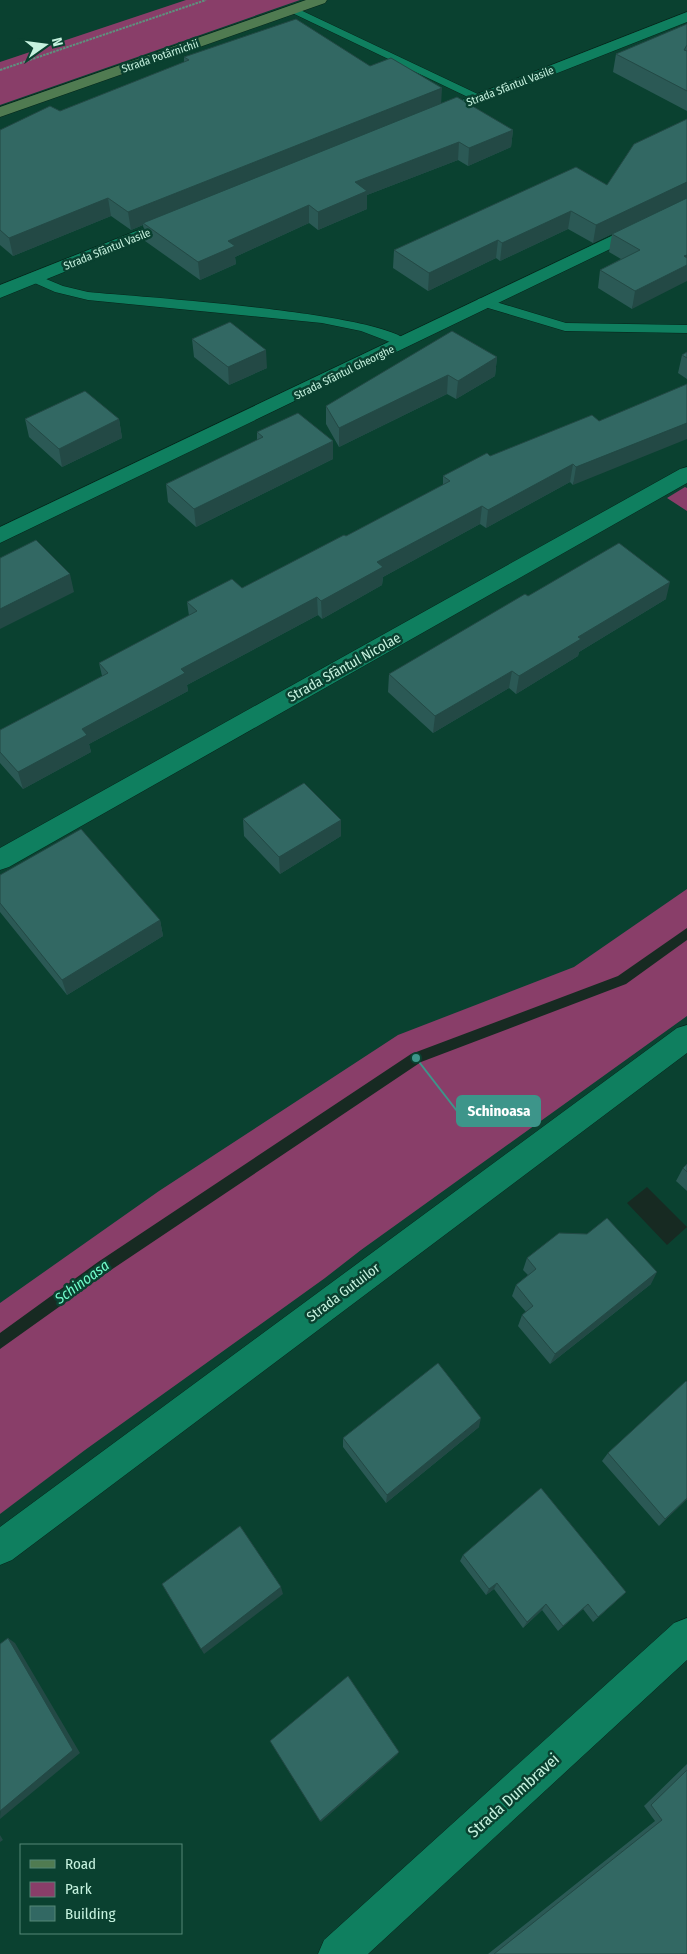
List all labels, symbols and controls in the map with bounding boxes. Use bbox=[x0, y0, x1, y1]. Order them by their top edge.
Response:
north arrow bbox=[20, 20, 70, 70]
text: N bbox=[48, 36, 66, 48]
street label: Strada Potârnichii bbox=[120, 37, 200, 76]
street label: Strada Sfântul Vasile bbox=[465, 64, 556, 109]
street label: Strada Sfântul Vasile bbox=[62, 226, 153, 273]
street label: Strada Sfântul Gheorghe bbox=[292, 343, 396, 402]
street label: Strada Sfântul Nicolae bbox=[285, 629, 404, 706]
callout: Schinoasa bbox=[457, 1096, 540, 1126]
text: Schinoasa bbox=[467, 1102, 531, 1120]
water label: Schinoasa bbox=[50, 1256, 113, 1308]
street label: Strada Gutuilor bbox=[303, 1259, 383, 1325]
street label: Strada Dumbravei bbox=[464, 1749, 563, 1841]
legend bbox=[20, 1844, 182, 1934]
text: Road bbox=[65, 1855, 96, 1873]
text: Park bbox=[65, 1880, 92, 1898]
text: Building bbox=[65, 1905, 116, 1923]

